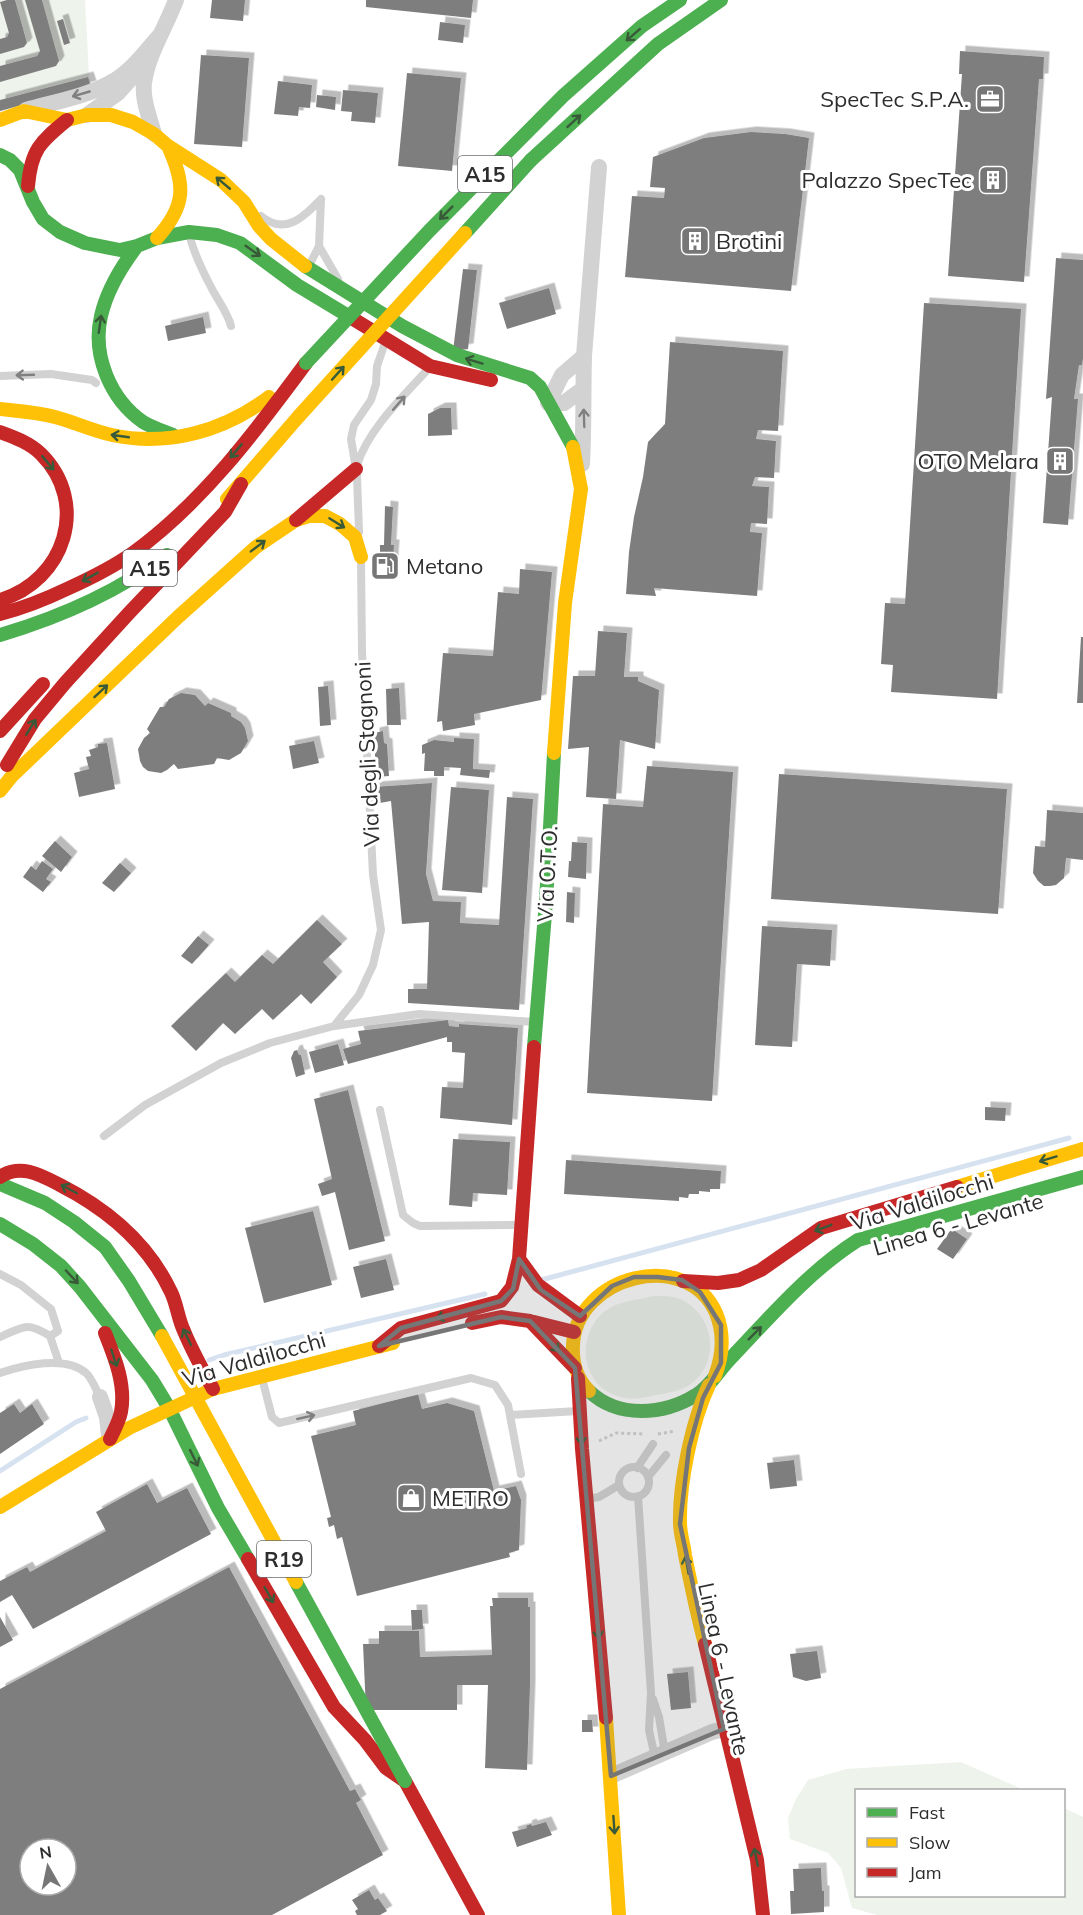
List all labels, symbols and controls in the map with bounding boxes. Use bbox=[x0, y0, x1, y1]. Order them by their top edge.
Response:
one-way arrow bbox=[625, 28, 640, 42]
office icon: SpecTec S.P.A. bbox=[974, 83, 1006, 115]
place label: SpecTec S.P.A. bbox=[820, 85, 969, 113]
one-way arrow bbox=[72, 89, 91, 100]
one-way arrow bbox=[566, 114, 581, 128]
road number: A15 bbox=[458, 156, 512, 192]
building icon: Palazzo SpecTec bbox=[977, 164, 1009, 196]
place label: Palazzo SpecTec bbox=[801, 166, 972, 194]
one-way arrow bbox=[216, 176, 231, 190]
one-way arrow bbox=[439, 206, 454, 220]
building icon: Brotini bbox=[679, 225, 711, 257]
place label: Brotini bbox=[716, 227, 782, 255]
one-way arrow bbox=[244, 245, 261, 257]
one-way arrow bbox=[95, 315, 106, 334]
one-way arrow bbox=[465, 354, 484, 365]
one-way arrow bbox=[331, 365, 346, 380]
one-way arrow bbox=[16, 370, 36, 381]
one-way arrow bbox=[392, 396, 406, 411]
one-way arrow bbox=[578, 409, 590, 429]
one-way arrow bbox=[111, 431, 131, 442]
one-way arrow bbox=[229, 443, 243, 458]
building icon: OTO Melara bbox=[1044, 445, 1076, 477]
place label: OTO Melara bbox=[918, 447, 1039, 475]
one-way arrow bbox=[42, 455, 55, 471]
one-way arrow bbox=[328, 518, 345, 530]
one-way arrow bbox=[250, 540, 266, 553]
road number: A15 bbox=[123, 550, 177, 586]
fuel station icon: Metano bbox=[369, 550, 401, 582]
place label: Metano bbox=[406, 552, 483, 580]
one-way arrow bbox=[82, 571, 99, 583]
street label: Via degli Stagnoni bbox=[348, 661, 386, 847]
one-way arrow bbox=[94, 684, 109, 698]
one-way arrow bbox=[25, 719, 37, 736]
street label: Via O.T.O. bbox=[530, 825, 564, 923]
one-way arrow bbox=[1039, 1154, 1058, 1165]
street label: Via Valdilocchi bbox=[847, 1167, 997, 1237]
one-way arrow bbox=[60, 1183, 78, 1194]
street label: Linea 6 - Levante bbox=[870, 1186, 1046, 1262]
one-way arrow bbox=[814, 1223, 833, 1234]
one-way arrow bbox=[64, 1270, 79, 1285]
one-way arrow bbox=[436, 1311, 455, 1322]
street label: Via Valdilocchi bbox=[179, 1325, 329, 1393]
one-way arrow bbox=[747, 1326, 762, 1341]
one-way arrow bbox=[180, 1328, 192, 1346]
one-way arrow bbox=[545, 1337, 560, 1352]
one-way arrow bbox=[110, 1348, 121, 1367]
one-way arrow bbox=[296, 1411, 315, 1422]
one-way arrow bbox=[576, 1425, 587, 1445]
one-way arrow bbox=[189, 1448, 200, 1466]
shop icon: METRO bbox=[395, 1482, 427, 1514]
place label: METRO bbox=[432, 1484, 509, 1512]
road number: R19 bbox=[257, 1541, 311, 1577]
one-way arrow bbox=[681, 1556, 692, 1575]
street label: Linea 6 - Levante bbox=[692, 1580, 756, 1758]
one-way arrow bbox=[263, 1586, 275, 1603]
one-way arrow bbox=[593, 1620, 604, 1640]
legend bbox=[855, 1789, 1065, 1897]
text: Fast bbox=[909, 1801, 945, 1824]
one-way arrow bbox=[609, 1814, 620, 1834]
text: Slow bbox=[909, 1831, 951, 1854]
north arrow bbox=[18, 1837, 78, 1897]
text: N bbox=[38, 1841, 53, 1863]
one-way arrow bbox=[750, 1848, 761, 1867]
text: Jam bbox=[909, 1861, 942, 1884]

